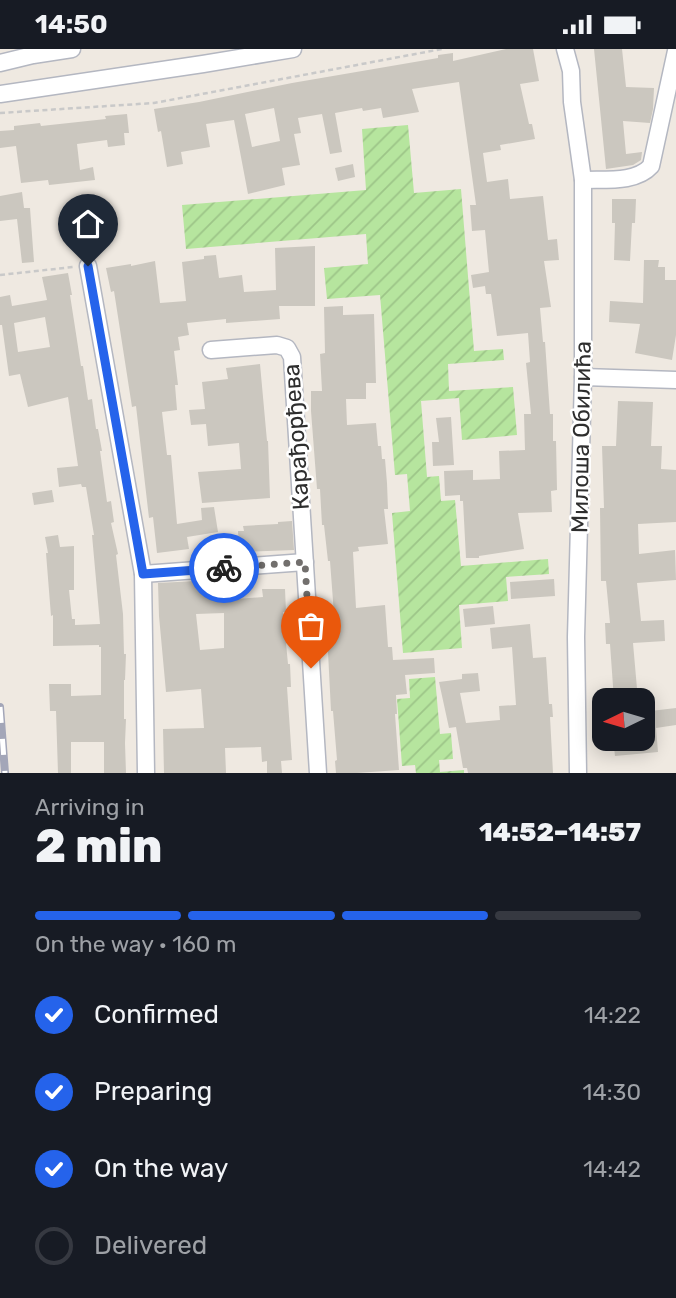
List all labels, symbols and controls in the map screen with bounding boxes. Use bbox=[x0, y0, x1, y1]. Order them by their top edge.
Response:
text: 14:50 bbox=[35, 9, 108, 40]
pin bbox=[58, 194, 118, 266]
icon: home bbox=[69, 205, 107, 243]
street label: Милоша Обилића bbox=[565, 341, 597, 533]
street label: Карађорђева bbox=[277, 363, 315, 511]
courier bbox=[189, 533, 259, 603]
icon: bike bbox=[205, 549, 243, 587]
pin bbox=[281, 596, 341, 668]
icon: bag bbox=[292, 607, 330, 645]
north arrow bbox=[592, 688, 654, 751]
map controls bbox=[592, 688, 655, 751]
text: Arriving in bbox=[35, 793, 145, 821]
text: 14:52–14:57 bbox=[479, 817, 641, 848]
text: 2 min bbox=[35, 819, 162, 874]
text: On the way · 160 m bbox=[35, 930, 237, 958]
icon: check bbox=[35, 996, 73, 1034]
text: Confirmed bbox=[94, 999, 219, 1030]
text: 14:22 bbox=[584, 1001, 641, 1029]
icon: check bbox=[35, 1073, 73, 1111]
text: Preparing bbox=[94, 1076, 212, 1107]
text: 14:30 bbox=[583, 1078, 641, 1106]
icon: check bbox=[35, 1150, 73, 1188]
text: On the way bbox=[94, 1153, 228, 1184]
text: 14:42 bbox=[583, 1155, 641, 1183]
text: Delivered bbox=[94, 1230, 207, 1261]

